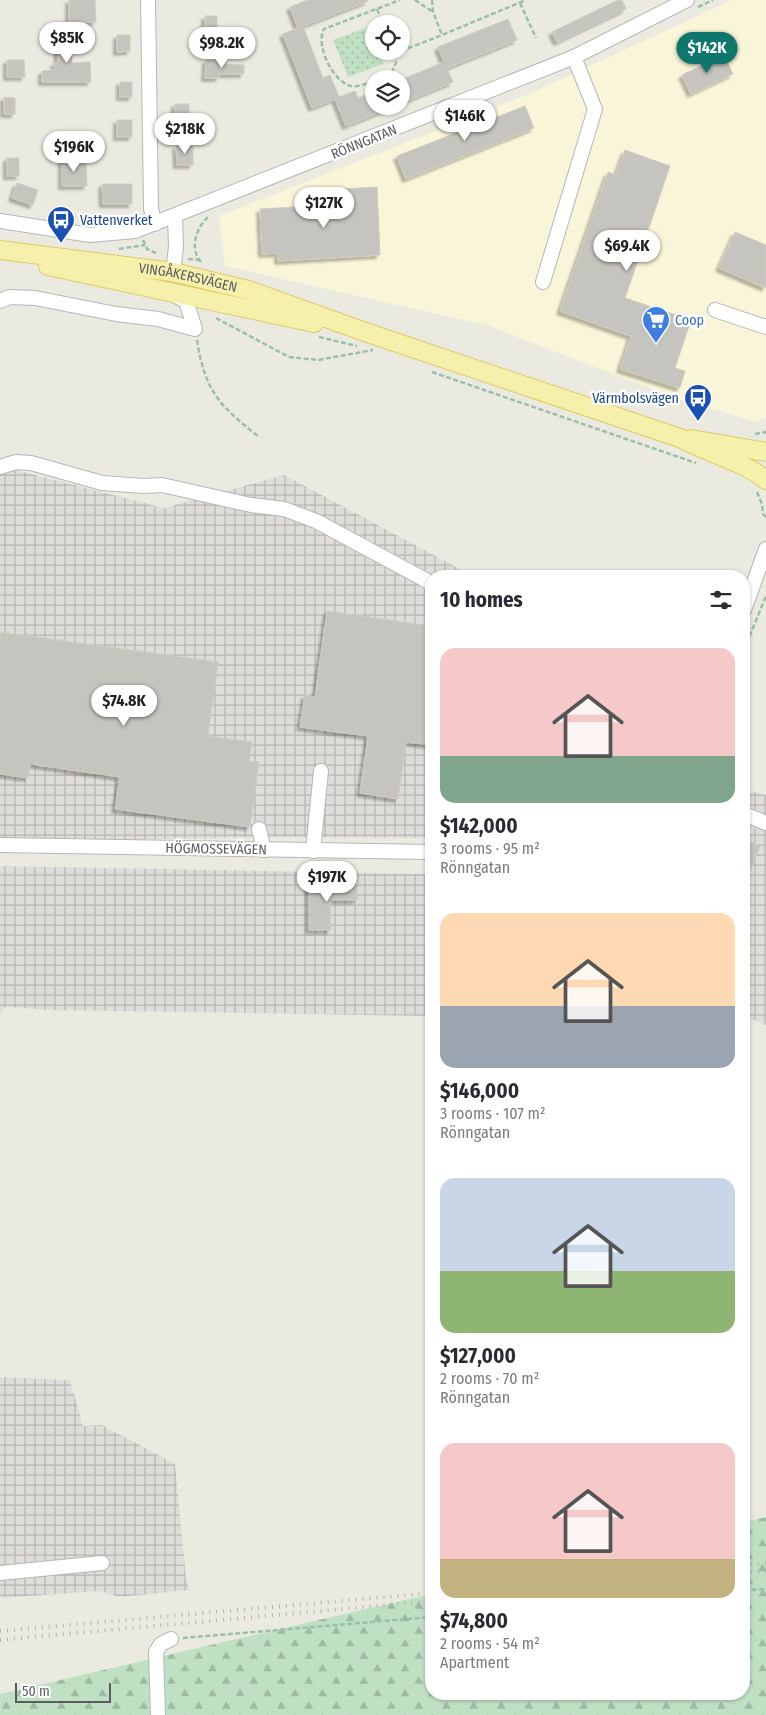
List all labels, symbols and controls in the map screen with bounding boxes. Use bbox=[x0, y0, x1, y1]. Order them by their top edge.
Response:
map controls bbox=[365, 15, 410, 115]
button: locate bbox=[365, 15, 410, 60]
pin: $85K bbox=[37, 22, 97, 64]
pin: $98.2K bbox=[181, 27, 263, 69]
text: $85K bbox=[50, 28, 84, 47]
pin: $142K bbox=[672, 32, 742, 74]
text: $98.2K bbox=[200, 33, 244, 52]
text: $142K bbox=[688, 38, 726, 57]
button: layers bbox=[365, 70, 410, 115]
pin: $146K bbox=[430, 100, 500, 142]
text: $146K bbox=[445, 106, 485, 125]
pin: $218K bbox=[150, 112, 220, 155]
text: $218K bbox=[165, 119, 205, 138]
street label: RÖNNGATAN bbox=[328, 120, 399, 163]
pin: $196K bbox=[39, 130, 109, 173]
text: $196K bbox=[54, 137, 94, 156]
pin: $127K bbox=[289, 186, 359, 229]
text: $127K bbox=[305, 193, 343, 212]
bus stop icon: Vattenverket bbox=[46, 205, 76, 244]
place label: Vattenverket bbox=[80, 212, 153, 229]
pin: $69.4K bbox=[586, 230, 668, 272]
text: $69.4K bbox=[604, 236, 650, 255]
street label: VINGÅKERSVÄGEN bbox=[138, 259, 239, 296]
supermarket icon: Coop bbox=[641, 305, 671, 344]
place label: Coop bbox=[675, 312, 704, 329]
bus stop icon: Värmbolsvägen bbox=[683, 383, 713, 422]
place label: Värmbolsvägen bbox=[592, 390, 679, 407]
icon: filters bbox=[707, 586, 735, 614]
text: 10 homes bbox=[440, 587, 523, 613]
icon: home bbox=[543, 681, 633, 771]
pin: $74.8K bbox=[83, 684, 165, 727]
text: $74.8K bbox=[102, 691, 146, 710]
text: $142,000 bbox=[440, 813, 518, 839]
street label: HÖGMOSSEVÄGEN bbox=[165, 839, 267, 858]
text: 3 rooms · 95 m² bbox=[440, 839, 540, 858]
text: Rönngatan bbox=[440, 858, 510, 877]
pin: $197K bbox=[292, 860, 362, 903]
text: $197K bbox=[308, 867, 346, 886]
icon: home bbox=[543, 946, 633, 1036]
text: $146,000 bbox=[440, 1078, 519, 1104]
text: 3 rooms · 107 m² bbox=[440, 1104, 546, 1123]
text: Rönngatan bbox=[440, 1123, 510, 1142]
icon: home bbox=[543, 1211, 633, 1301]
text: $127,000 bbox=[440, 1343, 516, 1369]
text: 2 rooms · 70 m² bbox=[440, 1369, 539, 1388]
text: Rönngatan bbox=[440, 1388, 510, 1407]
icon: home bbox=[543, 1476, 633, 1566]
text: $74,800 bbox=[440, 1608, 508, 1634]
text: 2 rooms · 54 m² bbox=[440, 1634, 540, 1653]
text: Apartment bbox=[440, 1653, 509, 1672]
scale bar bbox=[15, 1680, 111, 1703]
text: 50 m bbox=[22, 1683, 50, 1700]

